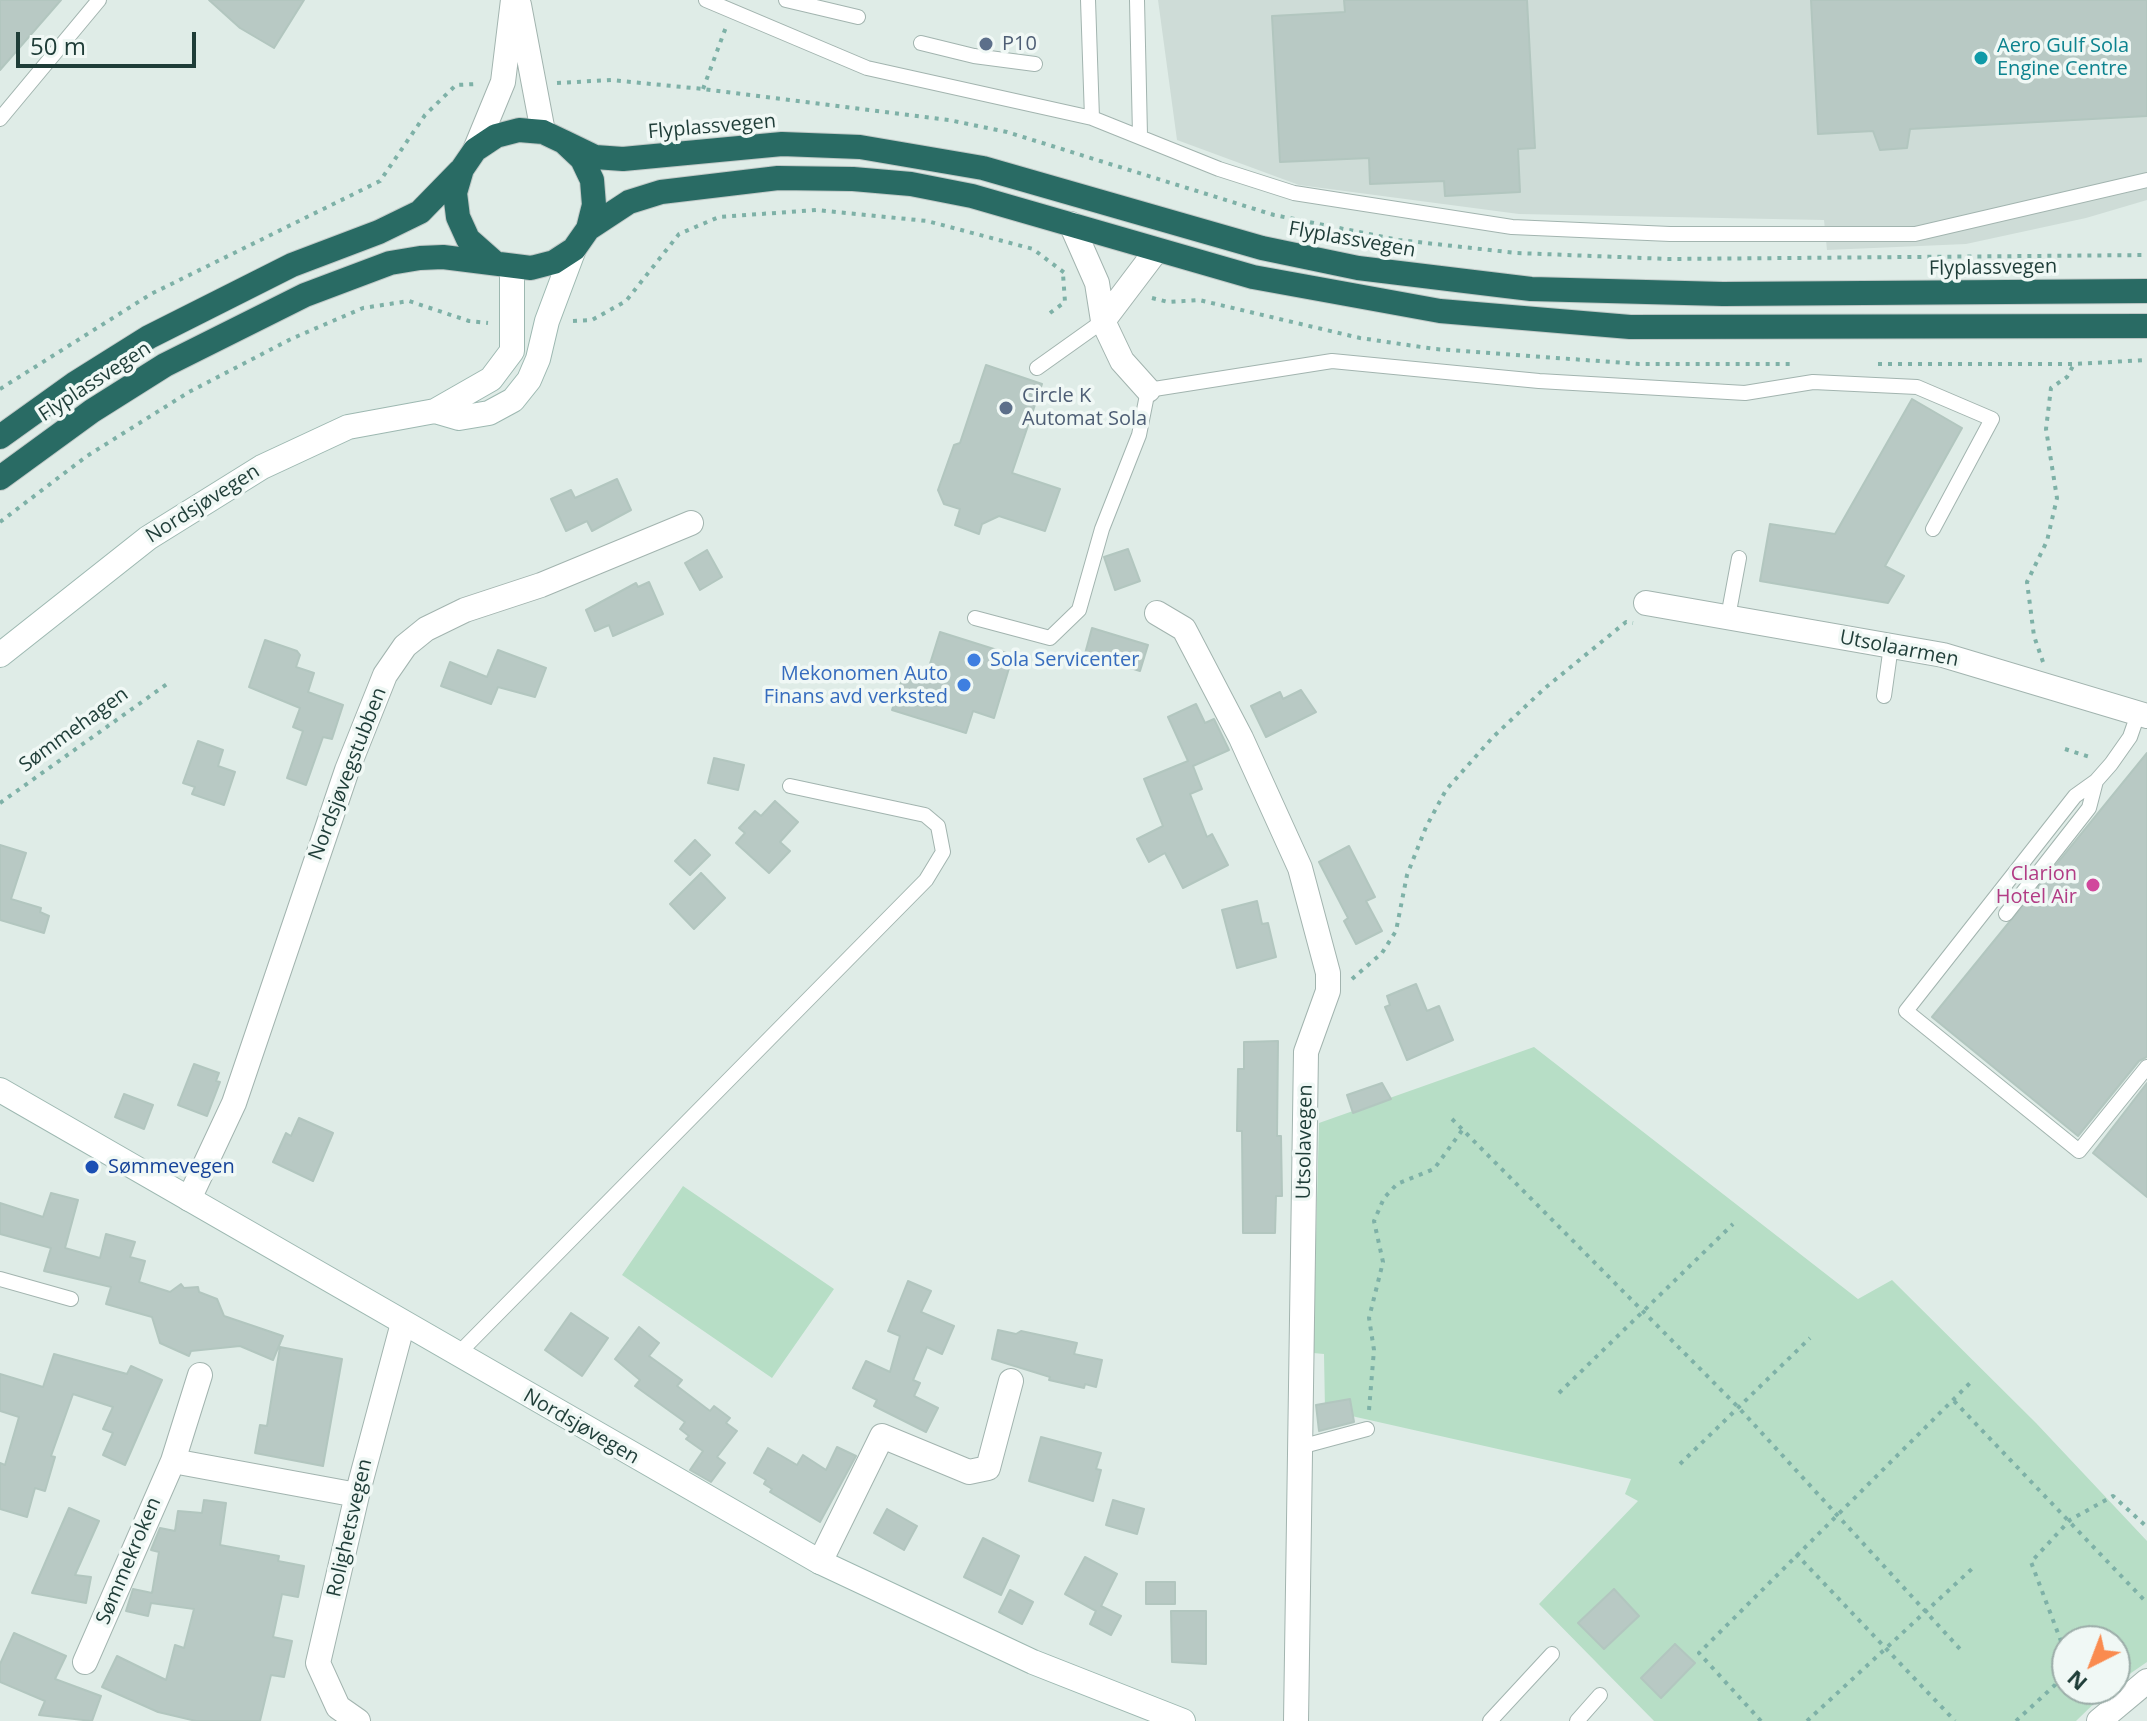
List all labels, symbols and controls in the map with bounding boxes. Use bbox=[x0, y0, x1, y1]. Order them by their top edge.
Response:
scale bar bbox=[20, 16, 200, 66]
text: 50 m bbox=[30, 29, 86, 62]
place label: P10 bbox=[1002, 32, 1037, 56]
place label: Aero Gulf Sola Engine Centre bbox=[1997, 34, 2129, 81]
marker: P10 bbox=[977, 35, 995, 53]
marker: Aero Gulf Sola Engine Centre bbox=[1972, 49, 1990, 67]
street label: Flyplassvegen bbox=[647, 109, 777, 145]
street label: Flyplassvegen bbox=[1287, 217, 1417, 263]
street label: Flyplassvegen bbox=[1929, 255, 2057, 281]
street label: Flyplassvegen bbox=[35, 337, 155, 427]
place label: Circle K Automat Sola bbox=[1022, 384, 1147, 431]
marker: Circle K Automat Sola bbox=[997, 399, 1015, 417]
street label: Nordsjøvegen bbox=[142, 459, 264, 549]
street label: Utsolaarmen bbox=[1837, 626, 1961, 672]
place label: Sola Servicenter bbox=[990, 648, 1139, 672]
marker: Sola Servicenter bbox=[965, 651, 983, 669]
place label: Mekonomen Auto Finans avd verksted bbox=[764, 662, 948, 709]
marker: Mekonomen Auto Finans avd verksted bbox=[955, 676, 973, 694]
street label: Sømmehagen bbox=[15, 682, 133, 778]
street label: Nordsjøvegstubben bbox=[304, 684, 392, 864]
place label: Clarion Hotel Air bbox=[1996, 862, 2077, 909]
marker: Clarion Hotel Air bbox=[2084, 876, 2102, 894]
street label: Utsolavegen bbox=[1292, 1084, 1318, 1200]
place label: Sømmevegen bbox=[108, 1155, 235, 1179]
marker: Sømmevegen bbox=[83, 1158, 101, 1176]
street label: Nordsjøvegen bbox=[519, 1384, 643, 1470]
street label: Rolighetsvegen bbox=[322, 1457, 378, 1599]
street label: Sømmekroken bbox=[91, 1494, 167, 1628]
north arrow bbox=[2051, 1625, 2131, 1705]
text: N bbox=[2060, 1664, 2093, 1698]

